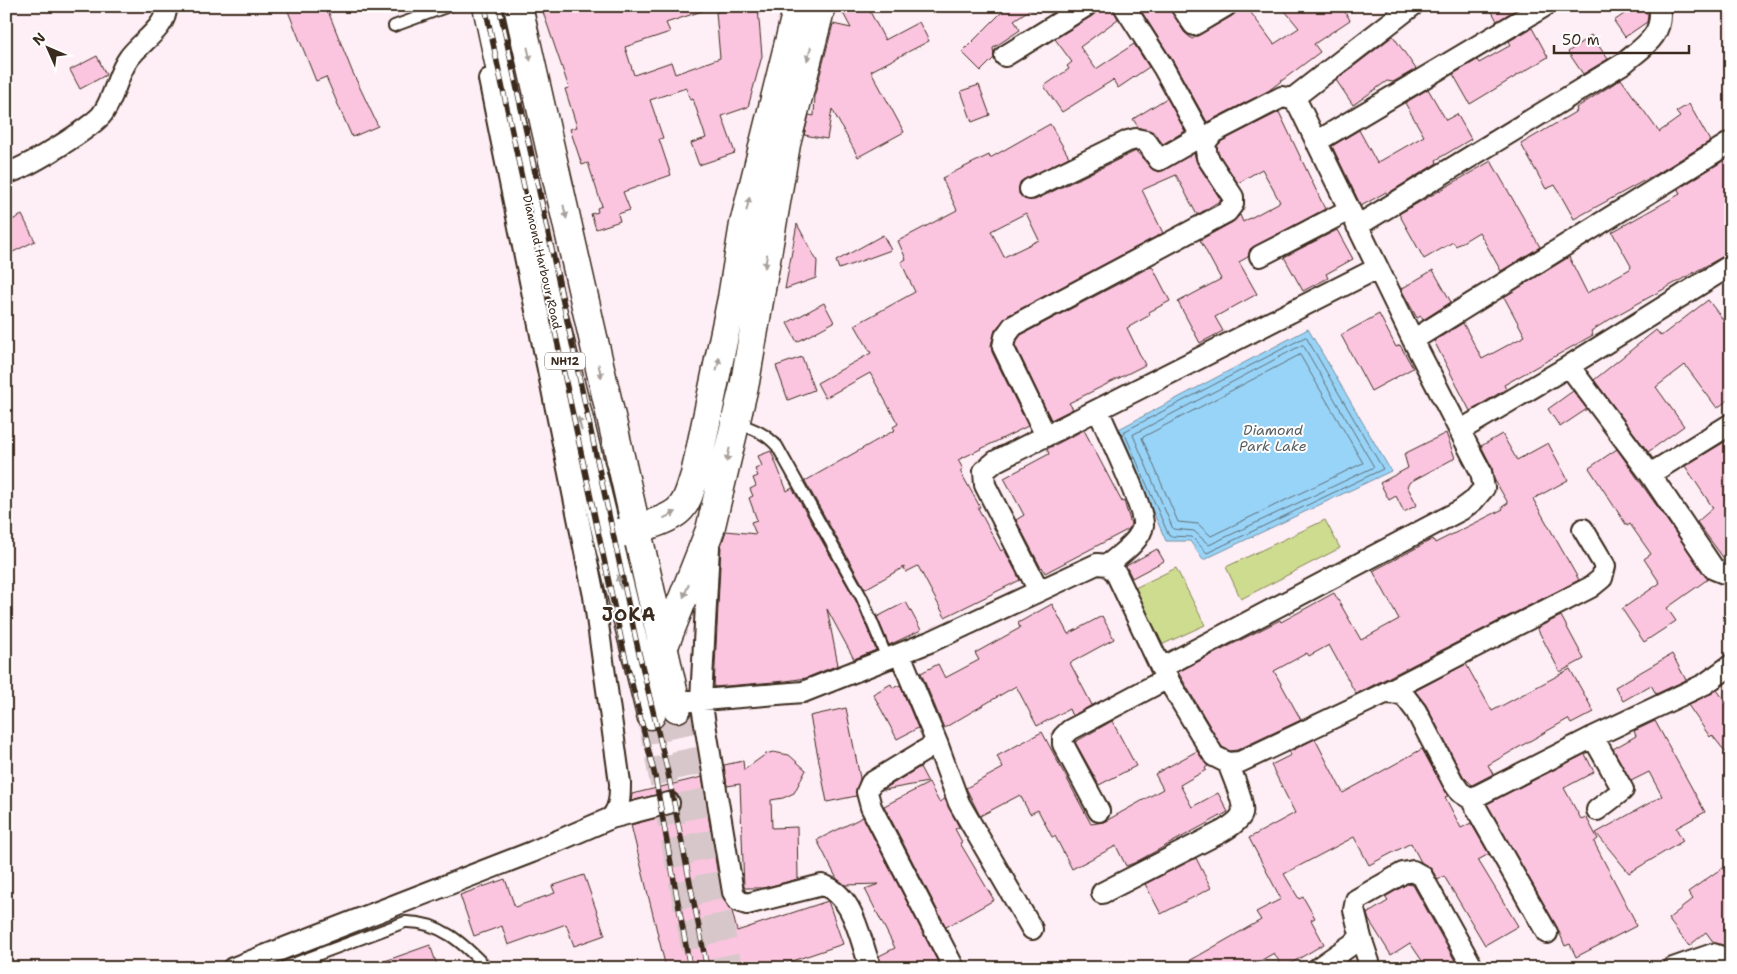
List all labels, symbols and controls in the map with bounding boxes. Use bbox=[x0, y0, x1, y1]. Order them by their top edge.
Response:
north arrow bbox=[22, 22, 72, 72]
scale bar bbox=[1554, 22, 1690, 54]
text: N bbox=[29, 29, 49, 49]
text: 50 m bbox=[1562, 30, 1600, 50]
one-way arrow bbox=[525, 46, 533, 61]
one-way arrow bbox=[805, 46, 813, 61]
street label: Diamond Harbour Road bbox=[519, 193, 565, 331]
one-way arrow bbox=[744, 197, 752, 212]
one-way arrow bbox=[561, 205, 569, 221]
one-way arrow bbox=[761, 253, 769, 269]
road number: NH12 bbox=[545, 352, 585, 370]
one-way arrow bbox=[714, 356, 722, 371]
one-way arrow bbox=[597, 363, 605, 379]
one-way arrow bbox=[576, 417, 584, 432]
water label: Diamond Park Lake bbox=[1239, 421, 1307, 455]
one-way arrow bbox=[724, 447, 732, 462]
one-way arrow bbox=[663, 511, 677, 519]
one-way arrow bbox=[615, 575, 623, 590]
one-way arrow bbox=[682, 584, 689, 599]
district label: JOKA bbox=[602, 603, 656, 627]

